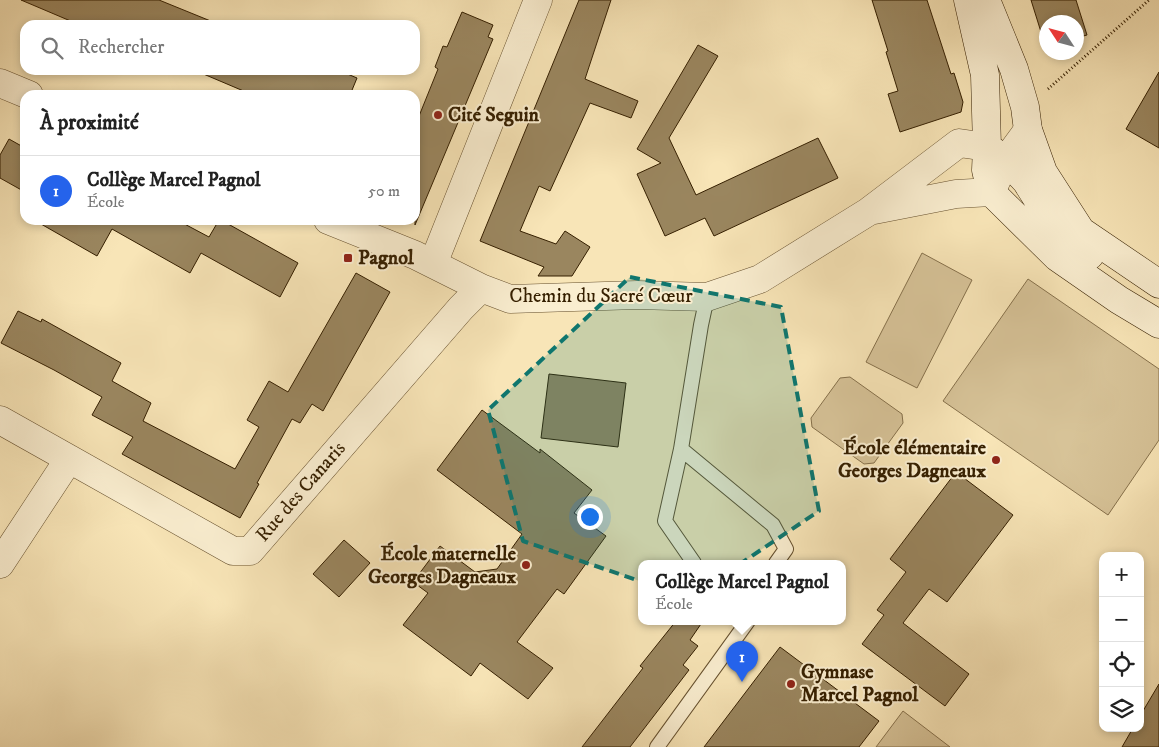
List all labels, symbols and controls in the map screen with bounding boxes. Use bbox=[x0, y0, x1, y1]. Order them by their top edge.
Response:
north arrow bbox=[1039, 15, 1084, 60]
search box bbox=[20, 20, 420, 75]
icon: search bbox=[38, 34, 66, 62]
text: Rechercher bbox=[78, 36, 164, 59]
place label: Cité Seguin bbox=[448, 103, 540, 128]
marker: Cité Seguin bbox=[432, 109, 444, 121]
text: À proximité bbox=[40, 110, 139, 136]
text: Collège Marcel Pagnol bbox=[87, 169, 261, 192]
text: 1 bbox=[53, 181, 59, 201]
text: 50 m bbox=[368, 181, 400, 201]
text: École bbox=[87, 192, 124, 212]
place label: Pagnol bbox=[358, 246, 415, 271]
marker: Pagnol bbox=[342, 252, 354, 264]
street label: Chemin du Sacré Cœur bbox=[509, 284, 693, 309]
place label: École élémentaire Georges Dagneaux bbox=[838, 435, 987, 484]
street label: Rue des Canaris bbox=[251, 436, 352, 547]
marker: École élémentaire Georges Dagneaux bbox=[990, 454, 1002, 466]
your location bbox=[577, 504, 603, 530]
place label: École maternelle Georges Dagneaux bbox=[368, 541, 517, 590]
map controls bbox=[1099, 552, 1144, 732]
button: + bbox=[1099, 552, 1144, 597]
marker: École maternelle Georges Dagneaux bbox=[520, 559, 532, 571]
popup bbox=[638, 560, 846, 625]
text: Collège Marcel Pagnol bbox=[655, 571, 829, 594]
text: École bbox=[655, 594, 693, 614]
button: − bbox=[1099, 597, 1144, 642]
pin: 1 bbox=[726, 641, 758, 682]
button: locate bbox=[1099, 642, 1144, 687]
place label: Gymnase Marcel Pagnol bbox=[801, 660, 919, 708]
marker: Gymnase Marcel Pagnol bbox=[785, 678, 797, 690]
button: layers bbox=[1099, 687, 1144, 732]

